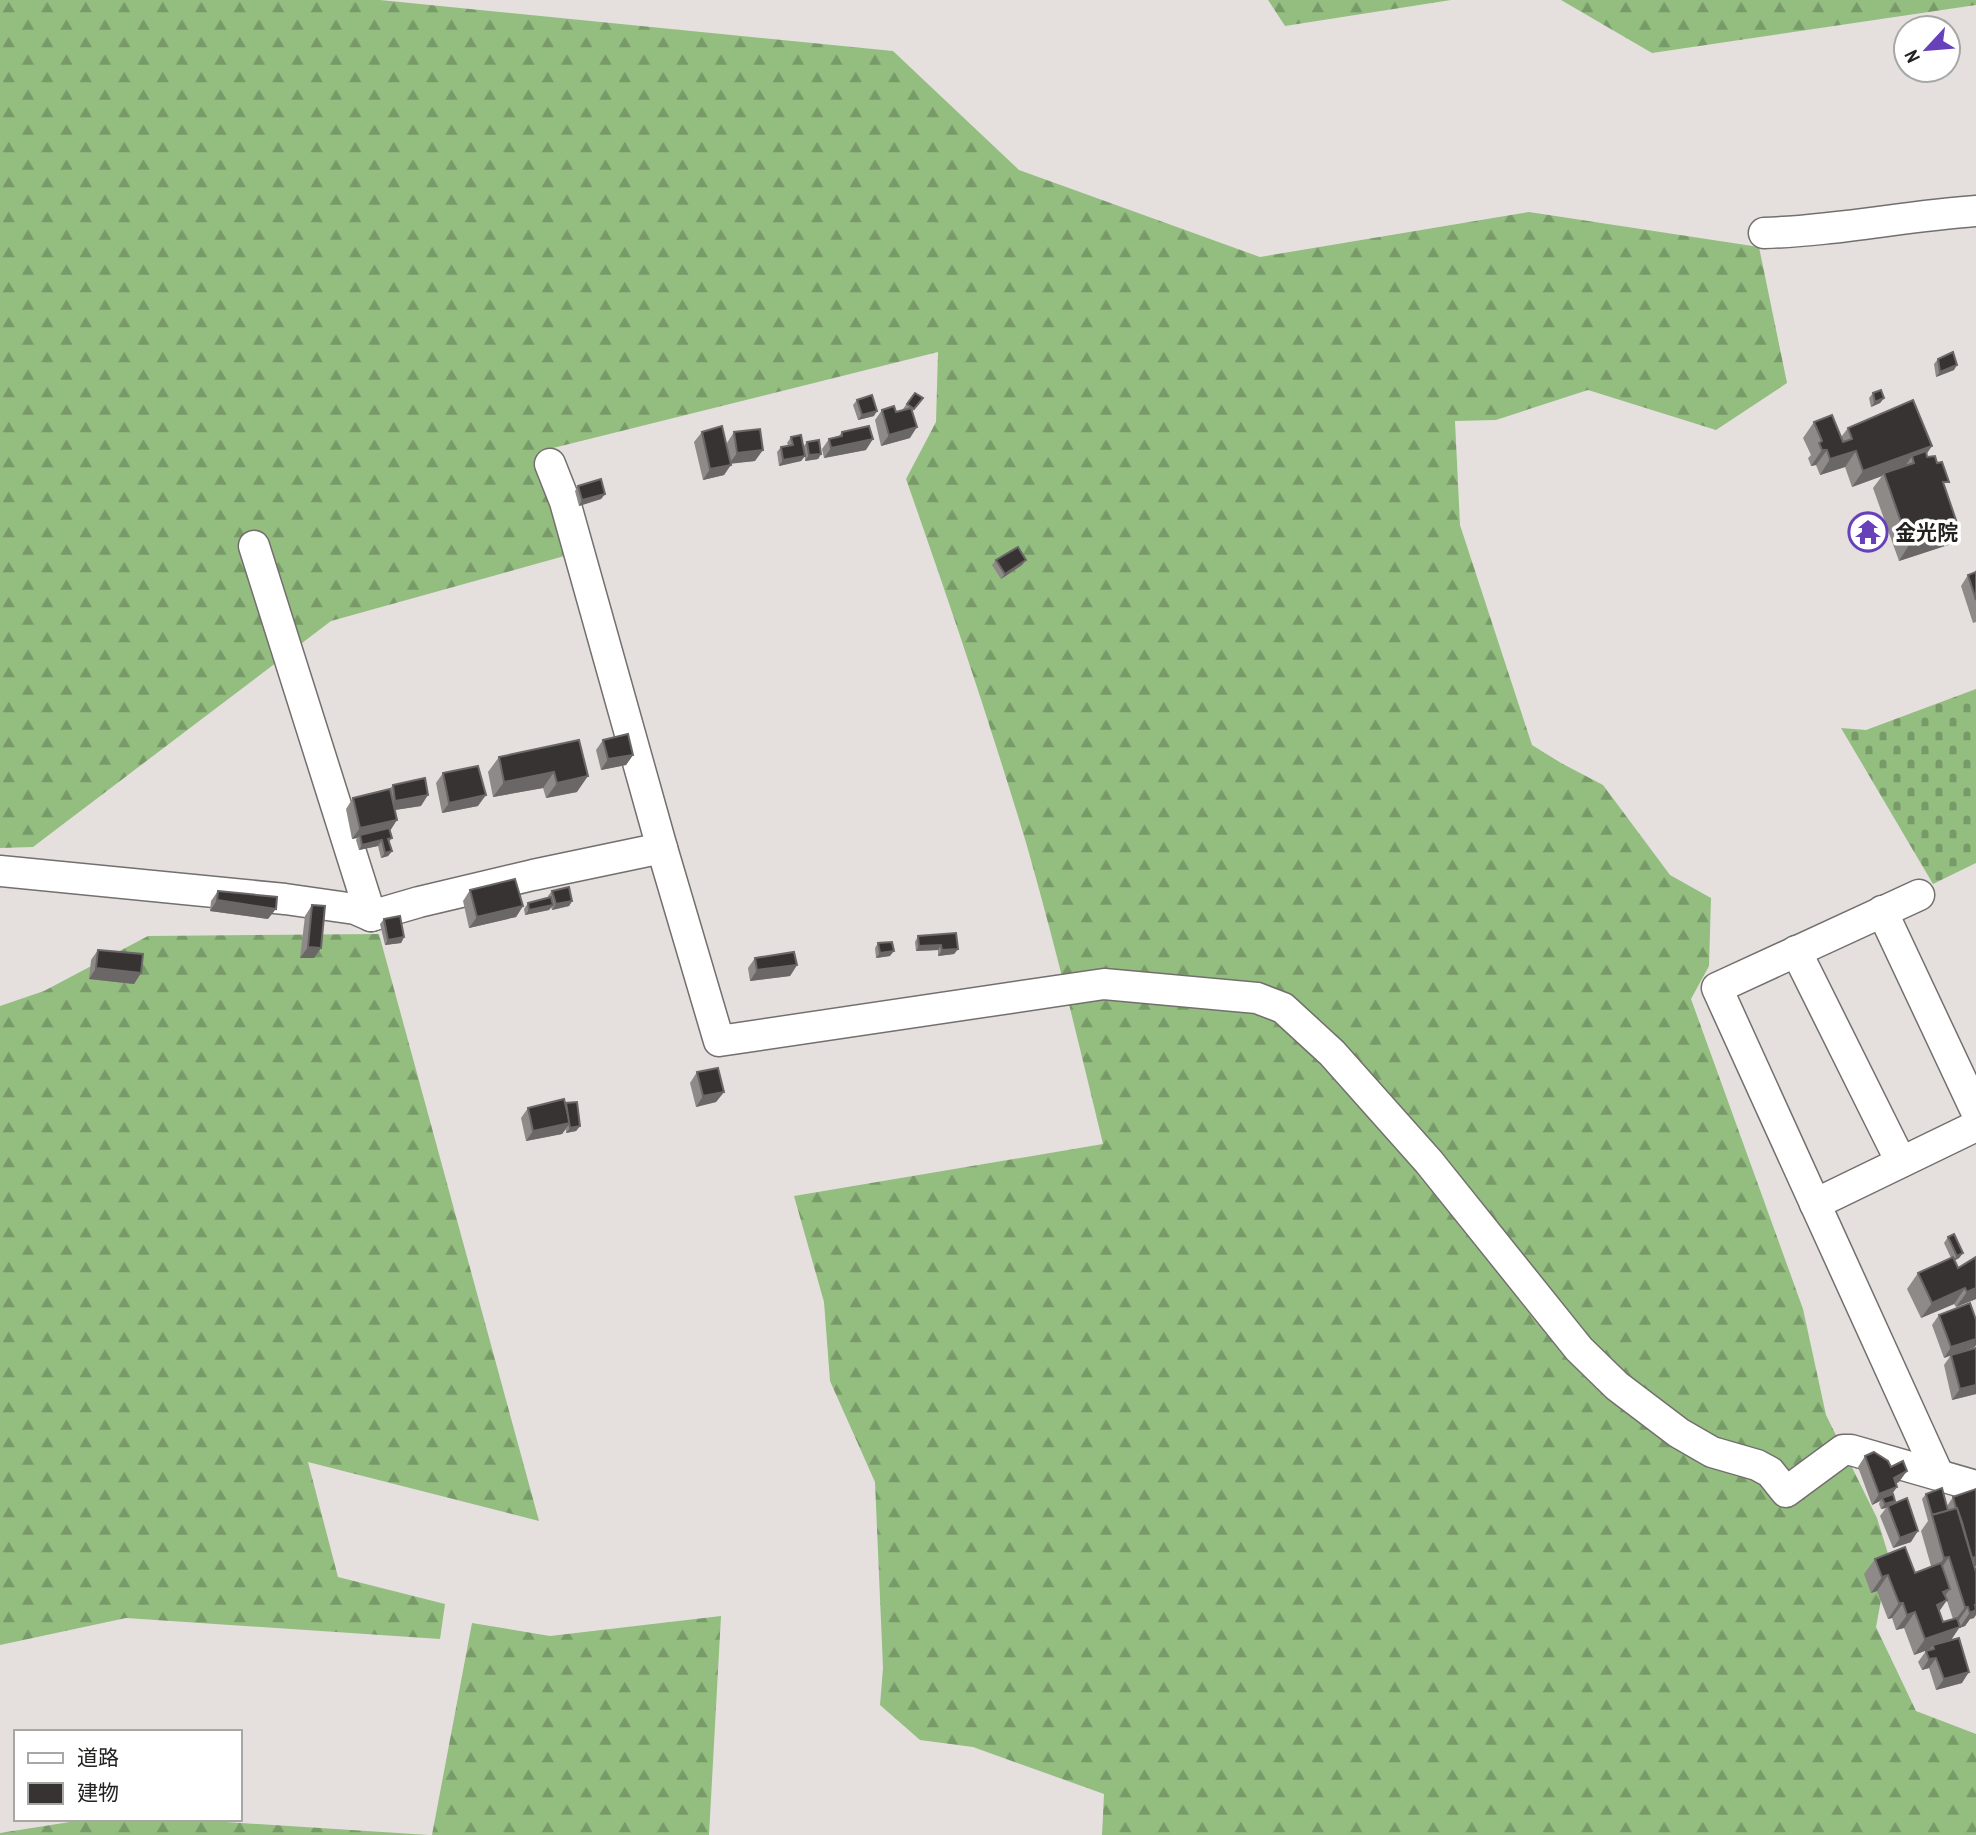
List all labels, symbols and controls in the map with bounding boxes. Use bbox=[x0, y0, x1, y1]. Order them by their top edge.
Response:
north arrow bbox=[1892, 14, 1962, 84]
text: N bbox=[1898, 46, 1926, 67]
temple icon: 金光院 bbox=[1847, 511, 1889, 553]
place label: 金光院 bbox=[1895, 518, 1958, 547]
legend bbox=[14, 1730, 242, 1821]
text: 道路 bbox=[77, 1743, 119, 1772]
text: 建物 bbox=[77, 1778, 119, 1807]

